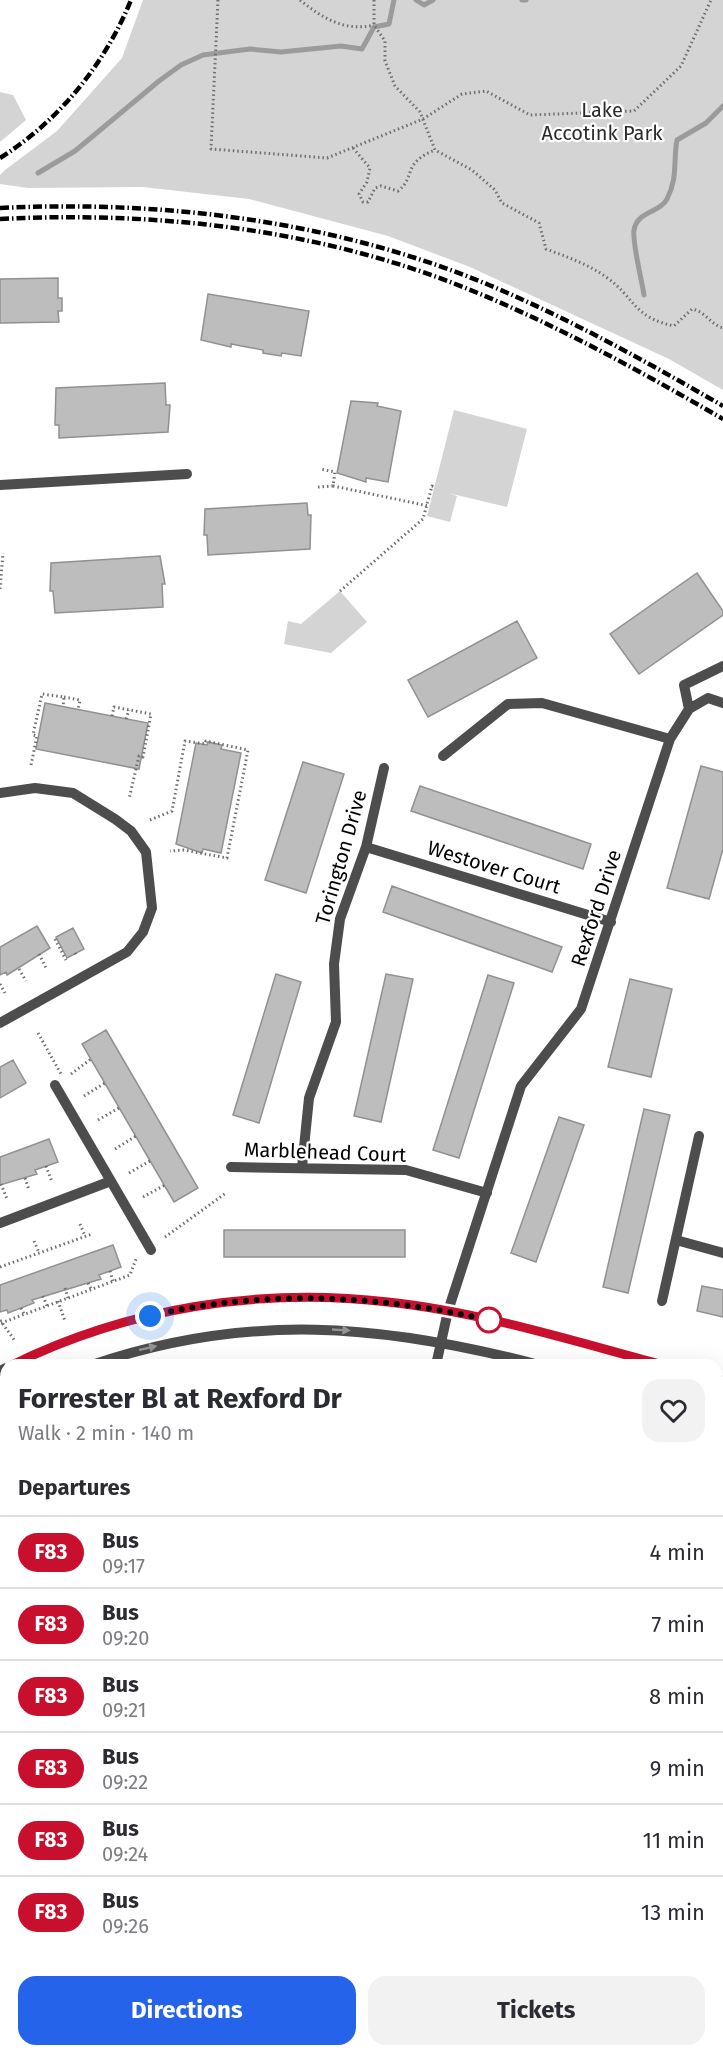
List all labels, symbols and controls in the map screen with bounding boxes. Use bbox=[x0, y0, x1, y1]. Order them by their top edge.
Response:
park label: Lake Accotink Park bbox=[542, 98, 663, 145]
street label: Torington Drive bbox=[310, 787, 372, 927]
street label: Westover Court bbox=[425, 835, 564, 899]
street label: Rexford Drive bbox=[566, 846, 626, 970]
street label: Marblehead Court bbox=[243, 1137, 407, 1167]
your location bbox=[135, 1301, 165, 1331]
unlabelled marker bbox=[476, 1307, 502, 1333]
one-way arrow bbox=[332, 1325, 351, 1334]
one-way arrow bbox=[139, 1343, 157, 1353]
button: heart bbox=[642, 1379, 705, 1442]
text: Forrester Bl at Rexford Dr bbox=[18, 1382, 342, 1415]
text: Walk · 2 min · 140 m bbox=[18, 1421, 194, 1445]
text: Departures bbox=[18, 1474, 130, 1501]
text: Bus bbox=[102, 1527, 139, 1554]
text: F83 bbox=[35, 1539, 67, 1565]
text: 4 min bbox=[650, 1539, 705, 1566]
text: 09:17 bbox=[102, 1554, 145, 1578]
text: Bus bbox=[102, 1599, 139, 1626]
text: F83 bbox=[35, 1611, 67, 1637]
text: 7 min bbox=[651, 1611, 705, 1638]
text: 09:20 bbox=[102, 1626, 149, 1650]
text: Bus bbox=[102, 1671, 139, 1698]
text: F83 bbox=[35, 1683, 67, 1709]
text: 8 min bbox=[649, 1683, 705, 1710]
text: 09:21 bbox=[102, 1698, 146, 1722]
text: Bus bbox=[102, 1743, 139, 1770]
text: F83 bbox=[35, 1755, 67, 1781]
text: 9 min bbox=[650, 1755, 705, 1782]
text: 09:22 bbox=[102, 1770, 148, 1794]
text: Bus bbox=[102, 1815, 139, 1842]
text: F83 bbox=[35, 1827, 67, 1853]
text: 11 min bbox=[642, 1827, 705, 1854]
text: 09:24 bbox=[102, 1842, 148, 1866]
text: Bus bbox=[102, 1887, 139, 1914]
text: F83 bbox=[35, 1899, 67, 1925]
text: 13 min bbox=[641, 1899, 705, 1926]
text: 09:26 bbox=[102, 1914, 149, 1938]
button: Directions bbox=[18, 1976, 356, 2045]
button: Tickets bbox=[368, 1976, 705, 2045]

